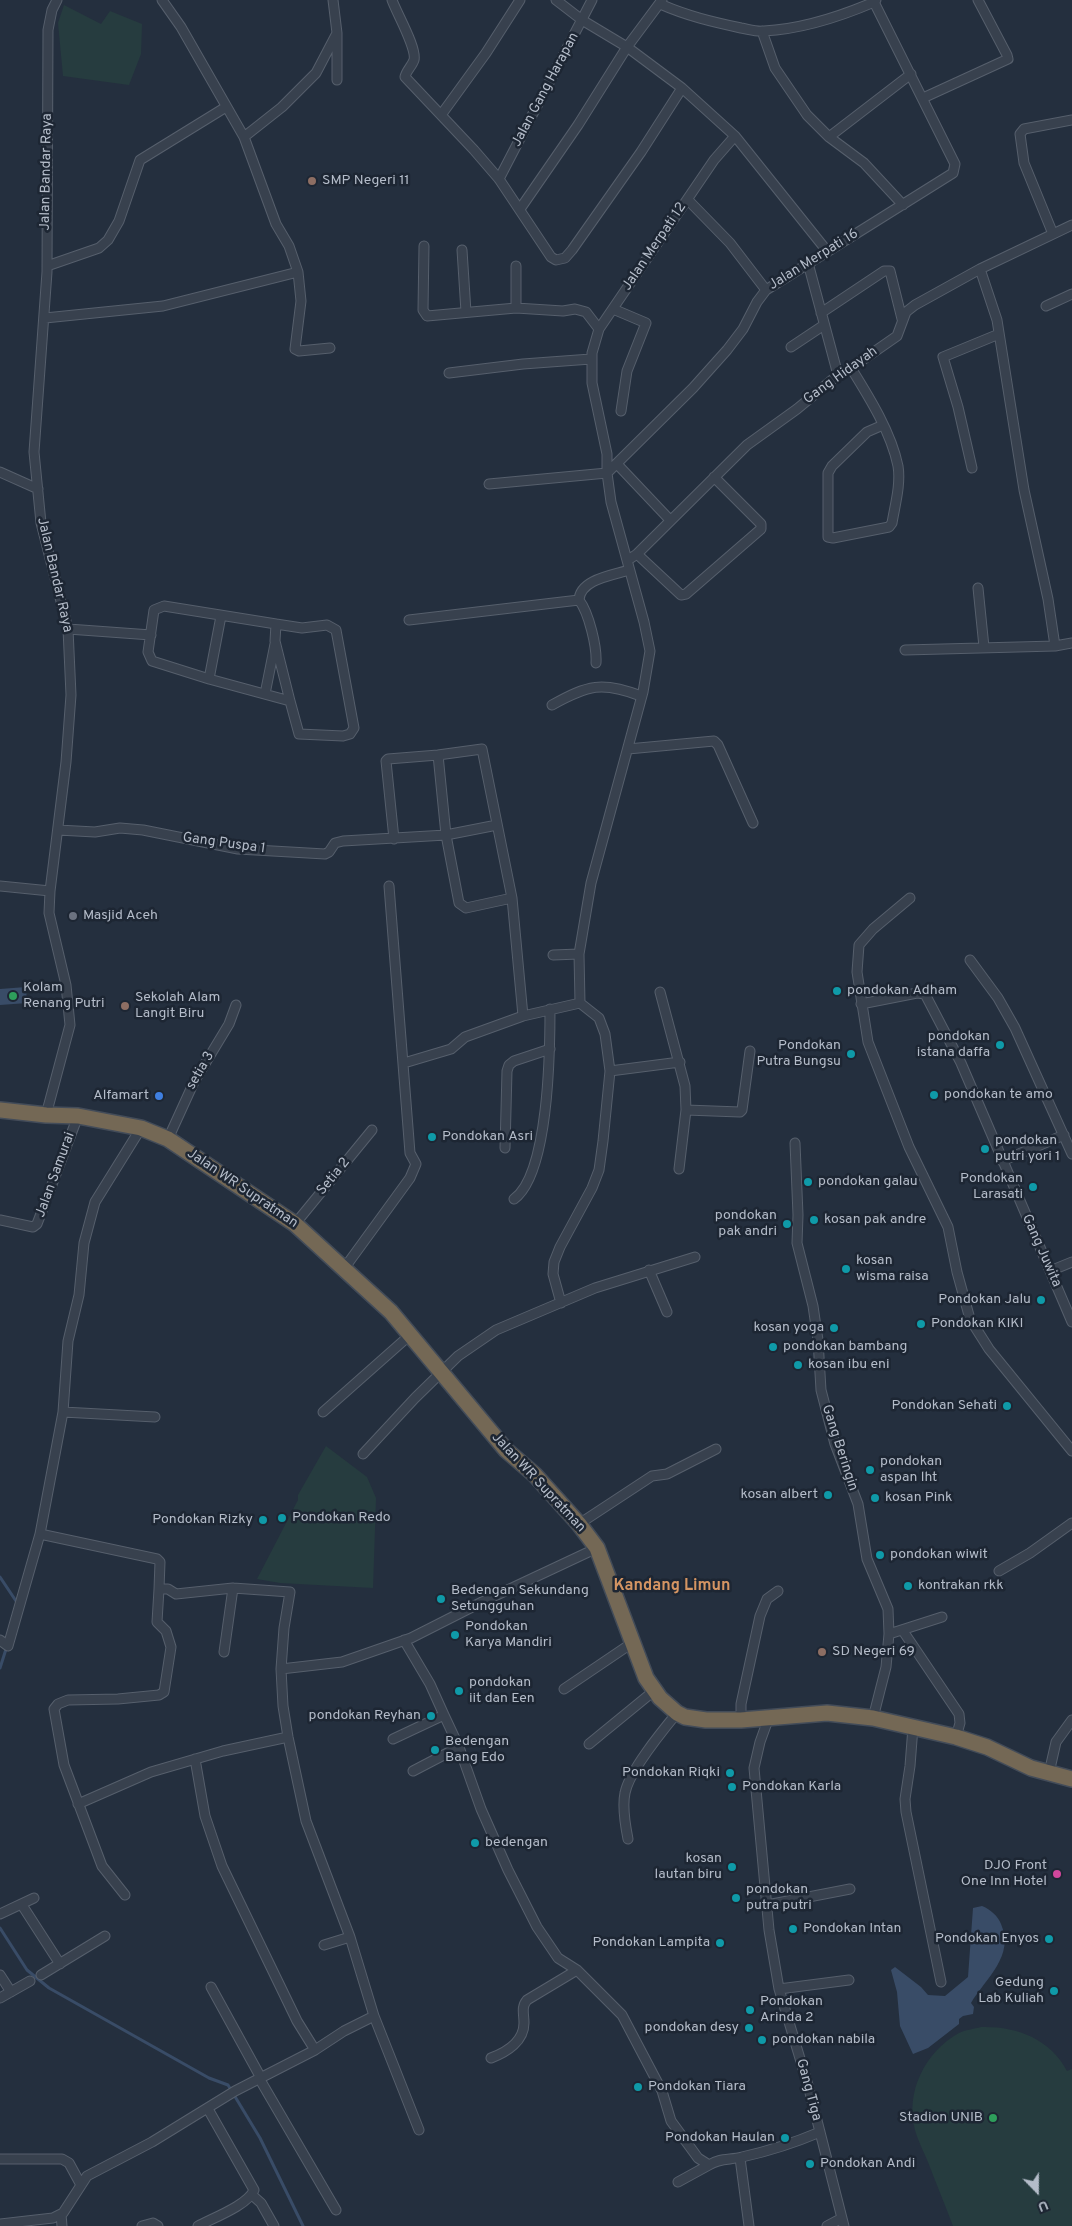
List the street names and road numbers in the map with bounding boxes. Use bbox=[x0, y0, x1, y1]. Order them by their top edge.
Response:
street label: Jalan Gang Harapan bbox=[509, 30, 583, 150]
street label: Jalan Bandar Raya bbox=[38, 113, 56, 231]
street label: Jalan Merpati 12 bbox=[619, 200, 691, 294]
street label: Jalan Merpati 16 bbox=[766, 226, 862, 294]
street label: Gang Hidayah bbox=[801, 344, 881, 408]
street label: Jalan Bandar Raya bbox=[33, 516, 75, 634]
street label: Gang Puspa 1 bbox=[181, 830, 267, 858]
street label: setia 3 bbox=[183, 1049, 219, 1093]
street label: Jalan Samurai bbox=[33, 1130, 79, 1220]
street label: Jalan WR Supratman bbox=[183, 1146, 301, 1232]
street label: Setia 2 bbox=[314, 1155, 354, 1199]
street label: Gang Juwita bbox=[1017, 1212, 1065, 1290]
street label: Gang Beringin bbox=[817, 1403, 861, 1493]
street label: Jalan WR Supratman bbox=[487, 1430, 589, 1536]
street label: Gang Tiga bbox=[792, 2057, 824, 2123]

